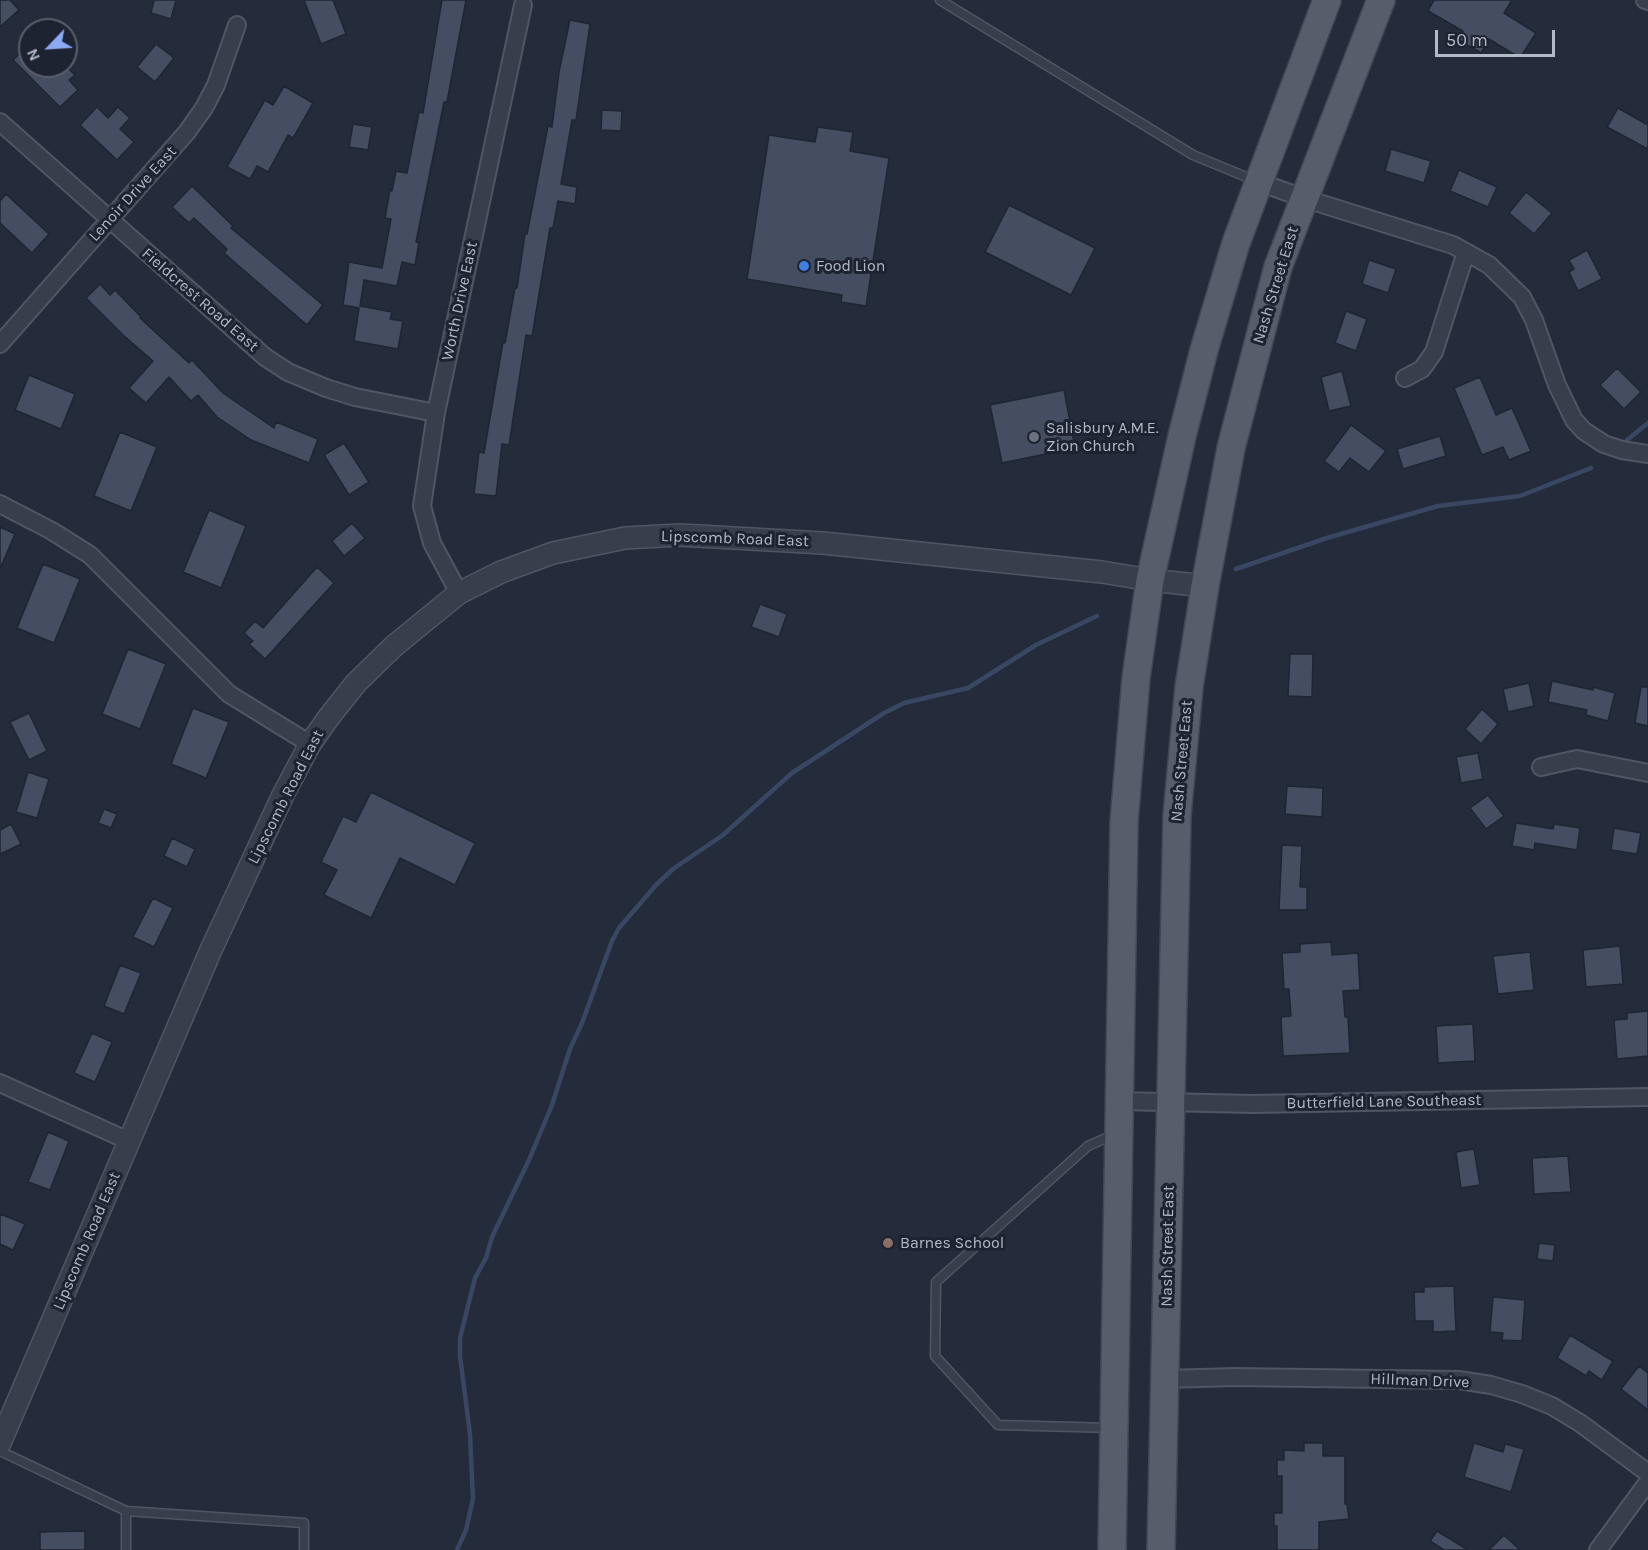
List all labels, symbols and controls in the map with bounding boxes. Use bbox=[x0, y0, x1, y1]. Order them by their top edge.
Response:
north arrow bbox=[18, 18, 78, 78]
scale bar bbox=[1438, 18, 1558, 56]
text: 50 m bbox=[1446, 29, 1488, 51]
text: N bbox=[22, 46, 44, 64]
street label: Lenoir Drive East bbox=[85, 142, 181, 246]
street label: Nash Street East bbox=[1249, 224, 1303, 346]
street label: Worth Drive East bbox=[438, 240, 482, 362]
street label: Fieldcrest Road East bbox=[138, 244, 262, 356]
place label: Food Lion bbox=[816, 256, 885, 276]
marker: Food Lion bbox=[797, 259, 811, 273]
place label: Salisbury A.M.E. Zion Church bbox=[1046, 418, 1159, 456]
marker: Salisbury A.M.E. Zion Church bbox=[1027, 430, 1041, 444]
street label: Lipscomb Road East bbox=[661, 527, 809, 551]
street label: Nash Street East bbox=[1167, 700, 1197, 822]
street label: Lipscomb Road East bbox=[244, 727, 328, 867]
street label: Butterfield Lane Southeast bbox=[1286, 1091, 1482, 1113]
street label: Lipscomb Road East bbox=[49, 1169, 125, 1313]
street label: Nash Street East bbox=[1157, 1185, 1179, 1307]
place label: Barnes School bbox=[900, 1233, 1004, 1253]
marker: Barnes School bbox=[881, 1236, 895, 1250]
street label: Hillman Drive bbox=[1370, 1370, 1470, 1392]

